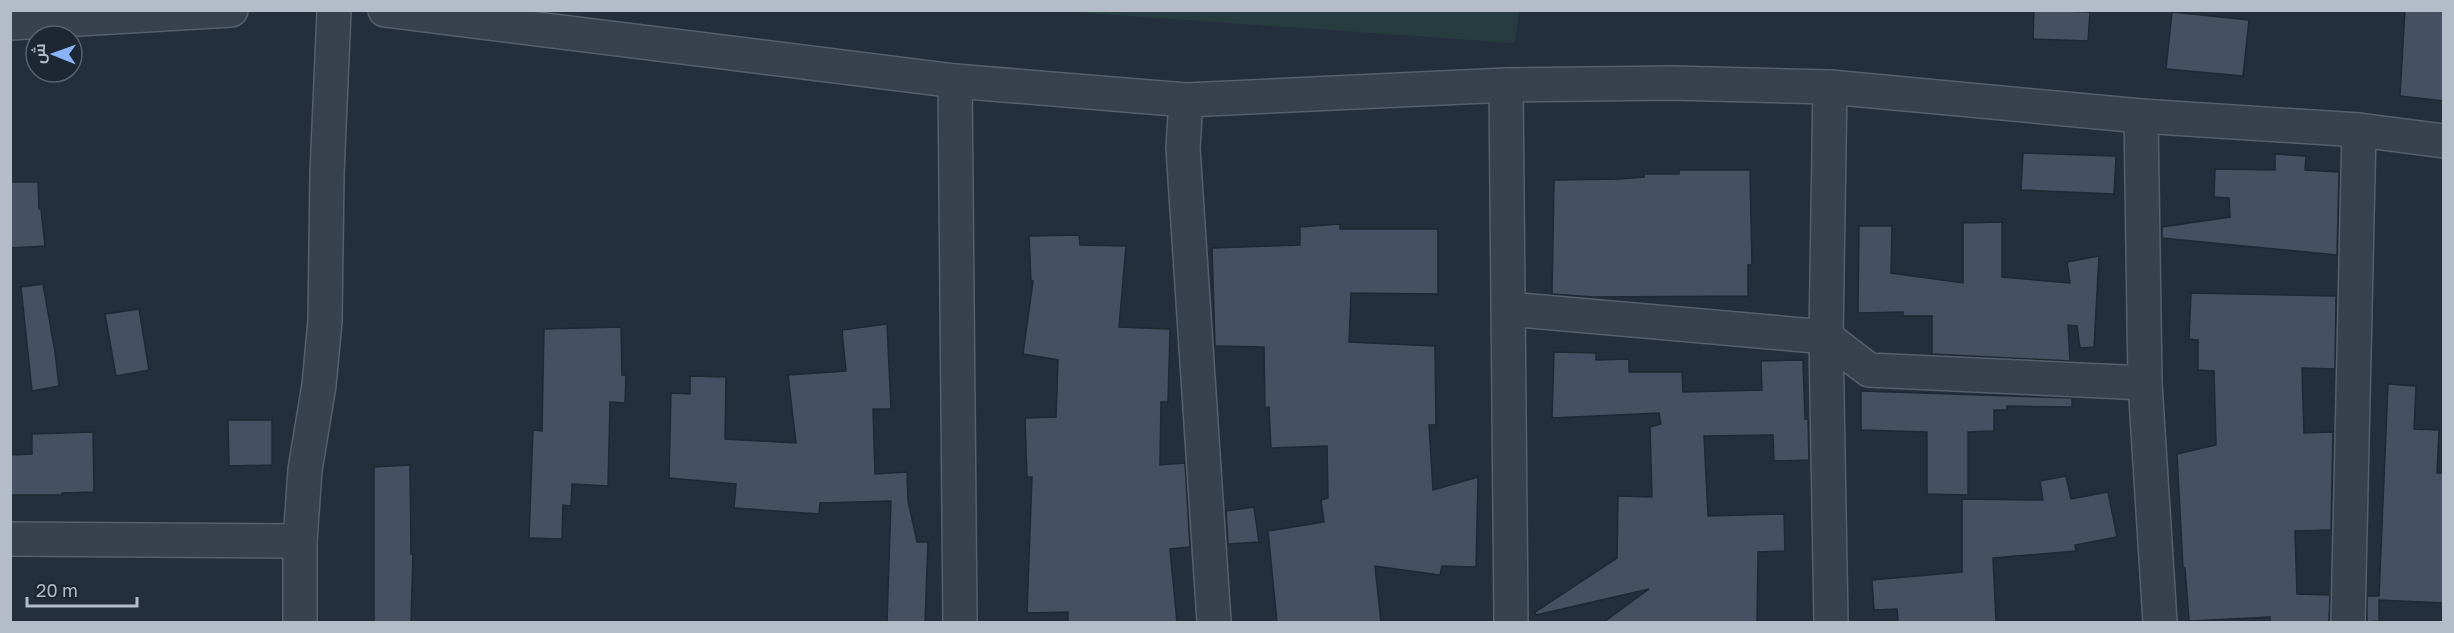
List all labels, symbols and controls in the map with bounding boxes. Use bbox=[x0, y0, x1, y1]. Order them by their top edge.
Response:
north arrow bbox=[24, 24, 84, 84]
text: ش bbox=[29, 43, 49, 64]
scale bar bbox=[27, 570, 136, 608]
text: 20 m bbox=[36, 579, 78, 601]

